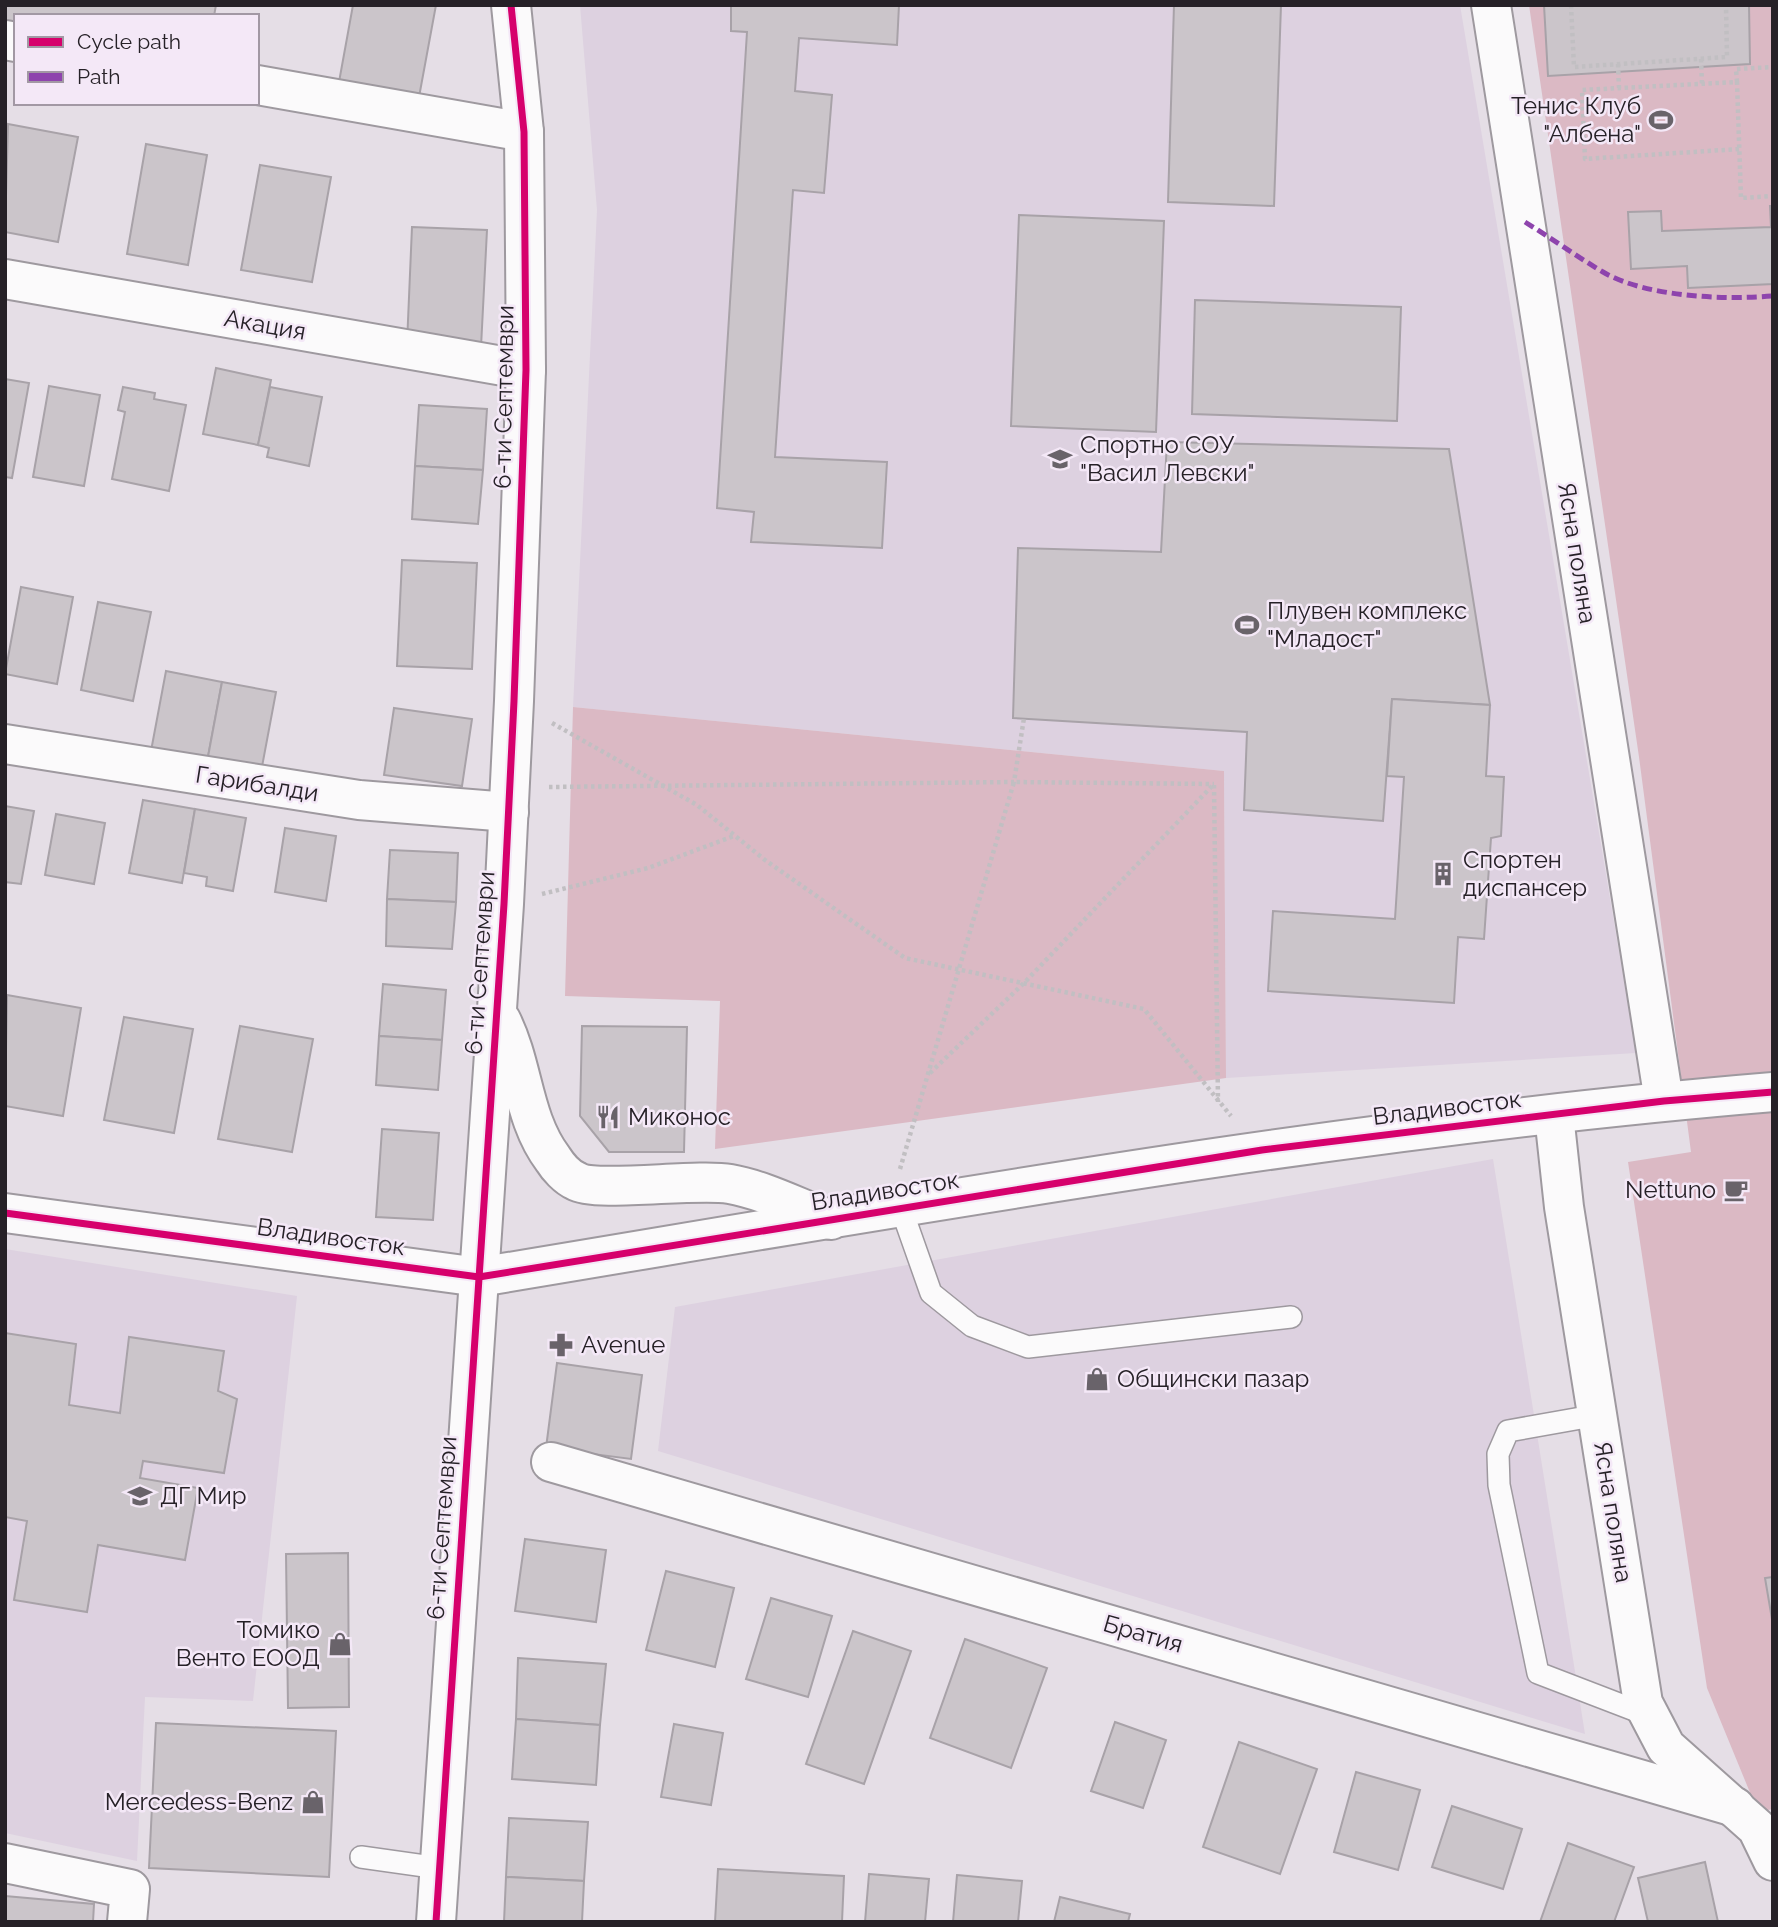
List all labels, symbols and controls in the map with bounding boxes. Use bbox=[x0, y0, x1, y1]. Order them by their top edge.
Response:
legend bbox=[14, 14, 259, 105]
text: Cycle path bbox=[77, 29, 181, 54]
text: Path bbox=[77, 64, 121, 89]
place label: Тенис Клуб "Албена" bbox=[1511, 91, 1641, 148]
sports icon: Тенис Клуб "Албена" bbox=[1647, 106, 1675, 134]
street label: Акация bbox=[222, 303, 308, 346]
street label: 6-ти Септември bbox=[487, 305, 520, 489]
place label: Спортно СОУ "Васил Левски" bbox=[1080, 430, 1255, 487]
school or university icon: Спортно СОУ "Васил Левски" bbox=[1046, 445, 1074, 473]
street label: Ясна поляна bbox=[1552, 480, 1603, 626]
place label: Плувен комплекс "Младост" bbox=[1267, 596, 1467, 653]
sports icon: Плувен комплекс "Младост" bbox=[1233, 611, 1261, 639]
street label: Гарибалди bbox=[194, 759, 321, 808]
place label: Спортен диспансер bbox=[1463, 845, 1587, 902]
building icon: Спортен диспансер bbox=[1429, 860, 1457, 888]
street label: 6-ти Септември bbox=[459, 870, 500, 1056]
street label: Владивосток bbox=[1371, 1084, 1523, 1131]
place label: Миконос bbox=[628, 1102, 731, 1131]
restaurant icon: Миконос bbox=[594, 1103, 622, 1131]
street label: Владивосток bbox=[809, 1164, 961, 1217]
place label: Nettuno bbox=[1625, 1175, 1716, 1204]
cafe icon: Nettuno bbox=[1722, 1176, 1750, 1204]
street label: Владивосток bbox=[255, 1212, 407, 1261]
place label: Avenue bbox=[581, 1330, 665, 1359]
pharmacy icon: Avenue bbox=[547, 1331, 575, 1359]
place label: Общински пазар bbox=[1117, 1364, 1309, 1393]
shop icon: Общински пазар bbox=[1083, 1365, 1111, 1393]
street label: 6-ти Септември bbox=[421, 1435, 462, 1621]
street label: Ясна поляна bbox=[1588, 1439, 1639, 1585]
place label: ДГ Мир bbox=[160, 1481, 247, 1510]
school or university icon: ДГ Мир bbox=[126, 1482, 154, 1510]
street label: Братия bbox=[1100, 1608, 1186, 1659]
place label: Томико Венто ЕООД bbox=[176, 1615, 320, 1672]
shop icon: Томико Венто ЕООД bbox=[326, 1630, 354, 1658]
place label: Mercedess-Benz bbox=[105, 1787, 293, 1816]
shop icon: Mercedess-Benz bbox=[299, 1788, 327, 1816]

